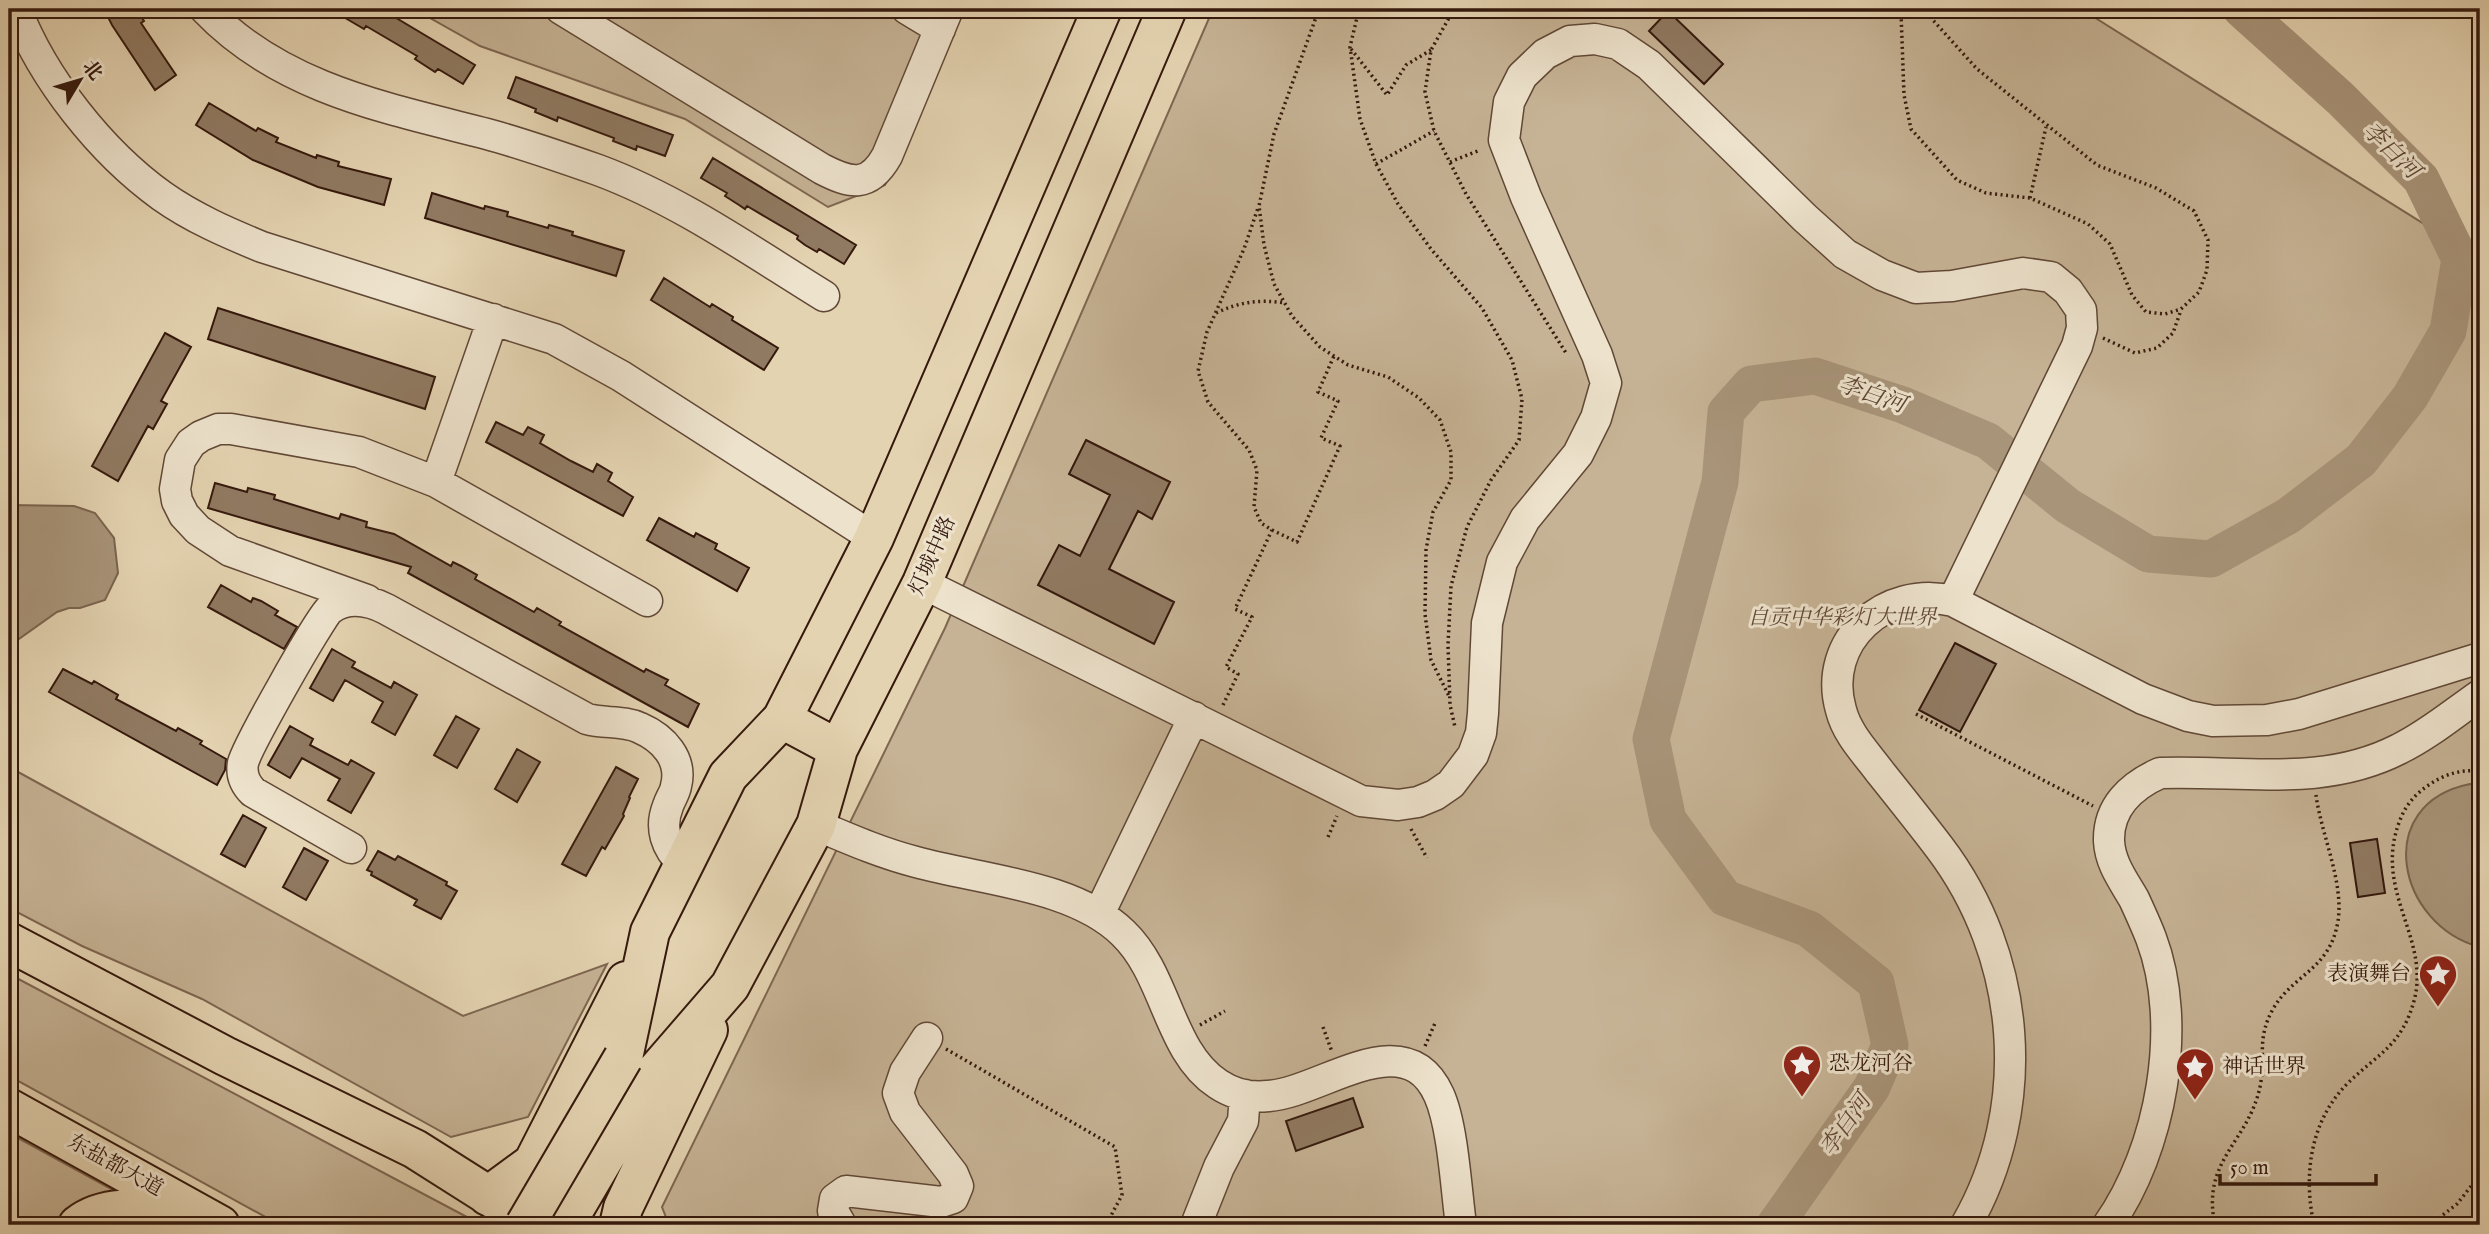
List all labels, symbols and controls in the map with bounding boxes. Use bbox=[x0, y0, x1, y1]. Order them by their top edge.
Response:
north arrow bbox=[46, 46, 116, 116]
text: 北 bbox=[77, 56, 107, 86]
water label: 李白河 bbox=[2356, 117, 2429, 188]
water label: 李白河 bbox=[1835, 370, 1913, 421]
street label: 灯城中路 bbox=[904, 512, 962, 600]
park label: 自贡中华彩灯大世界 bbox=[1748, 605, 1938, 632]
place icon: 表演舞台 bbox=[2417, 953, 2459, 1008]
place label: 表演舞台 bbox=[2327, 961, 2411, 988]
place icon: 恐龙河谷 bbox=[1781, 1043, 1823, 1098]
place icon: 神话世界 bbox=[2174, 1046, 2216, 1101]
place label: 恐龙河谷 bbox=[1829, 1051, 1913, 1078]
place label: 神话世界 bbox=[2222, 1054, 2306, 1081]
water label: 李白河 bbox=[1814, 1085, 1880, 1162]
street label: 东盐都大道 bbox=[63, 1129, 167, 1203]
scale bar bbox=[2220, 1143, 2375, 1187]
text: 50 m bbox=[2230, 1155, 2269, 1182]

